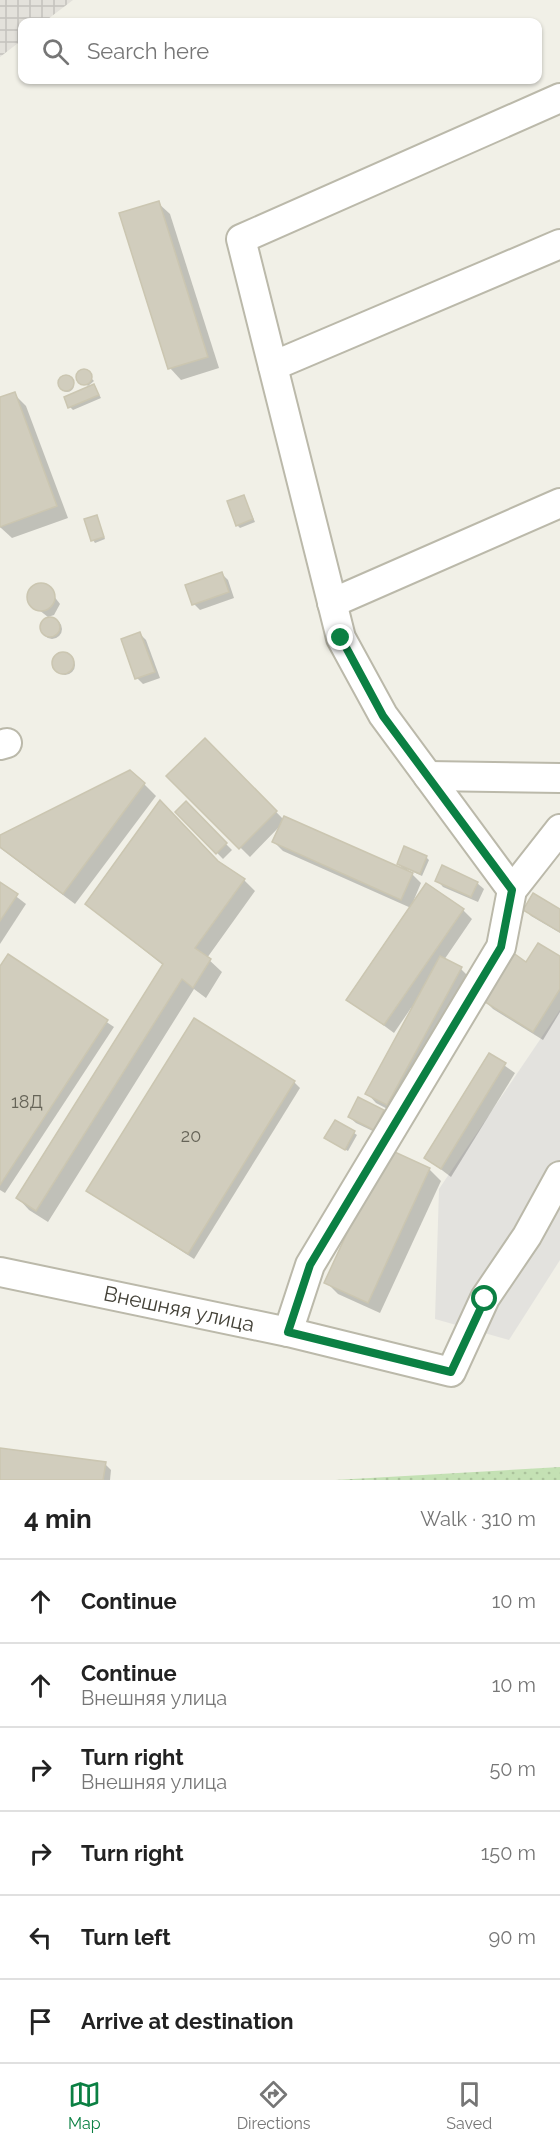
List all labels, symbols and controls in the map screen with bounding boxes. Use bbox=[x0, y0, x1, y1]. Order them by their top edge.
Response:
search box bbox=[18, 18, 542, 84]
icon: search bbox=[39, 35, 72, 68]
text: Search here bbox=[87, 38, 209, 64]
route end bbox=[327, 624, 353, 650]
house number: 18Д bbox=[11, 1091, 43, 1112]
house number: 20 bbox=[181, 1125, 201, 1146]
street label: Внешняя улица bbox=[101, 1280, 257, 1337]
route start bbox=[471, 1285, 497, 1311]
text: 4 min bbox=[24, 1504, 92, 1534]
text: Walk · 310 m bbox=[420, 1507, 536, 1531]
icon: ahead bbox=[24, 1585, 57, 1618]
text: Continue bbox=[81, 1588, 177, 1614]
text: 10 m bbox=[492, 1589, 536, 1613]
text: Continue bbox=[81, 1660, 177, 1686]
icon: ahead bbox=[24, 1669, 57, 1702]
text: 10 m bbox=[492, 1673, 536, 1697]
text: Внешняя улица bbox=[81, 1686, 227, 1710]
text: Turn right bbox=[81, 1744, 184, 1770]
icon: right bbox=[24, 1753, 57, 1786]
text: 50 m bbox=[489, 1757, 536, 1781]
text: Внешняя улица bbox=[81, 1770, 227, 1794]
icon: right bbox=[24, 1837, 57, 1870]
text: Turn right bbox=[81, 1840, 184, 1866]
text: 150 m bbox=[481, 1841, 536, 1865]
icon: left bbox=[24, 1921, 57, 1954]
text: Turn left bbox=[81, 1924, 171, 1950]
text: 90 m bbox=[489, 1925, 536, 1949]
icon: arrive bbox=[24, 2005, 57, 2038]
text: Arrive at destination bbox=[81, 2008, 294, 2034]
tab: Map bbox=[68, 2078, 101, 2133]
tab: Directions bbox=[237, 2078, 311, 2133]
tab: Saved bbox=[446, 2078, 492, 2133]

